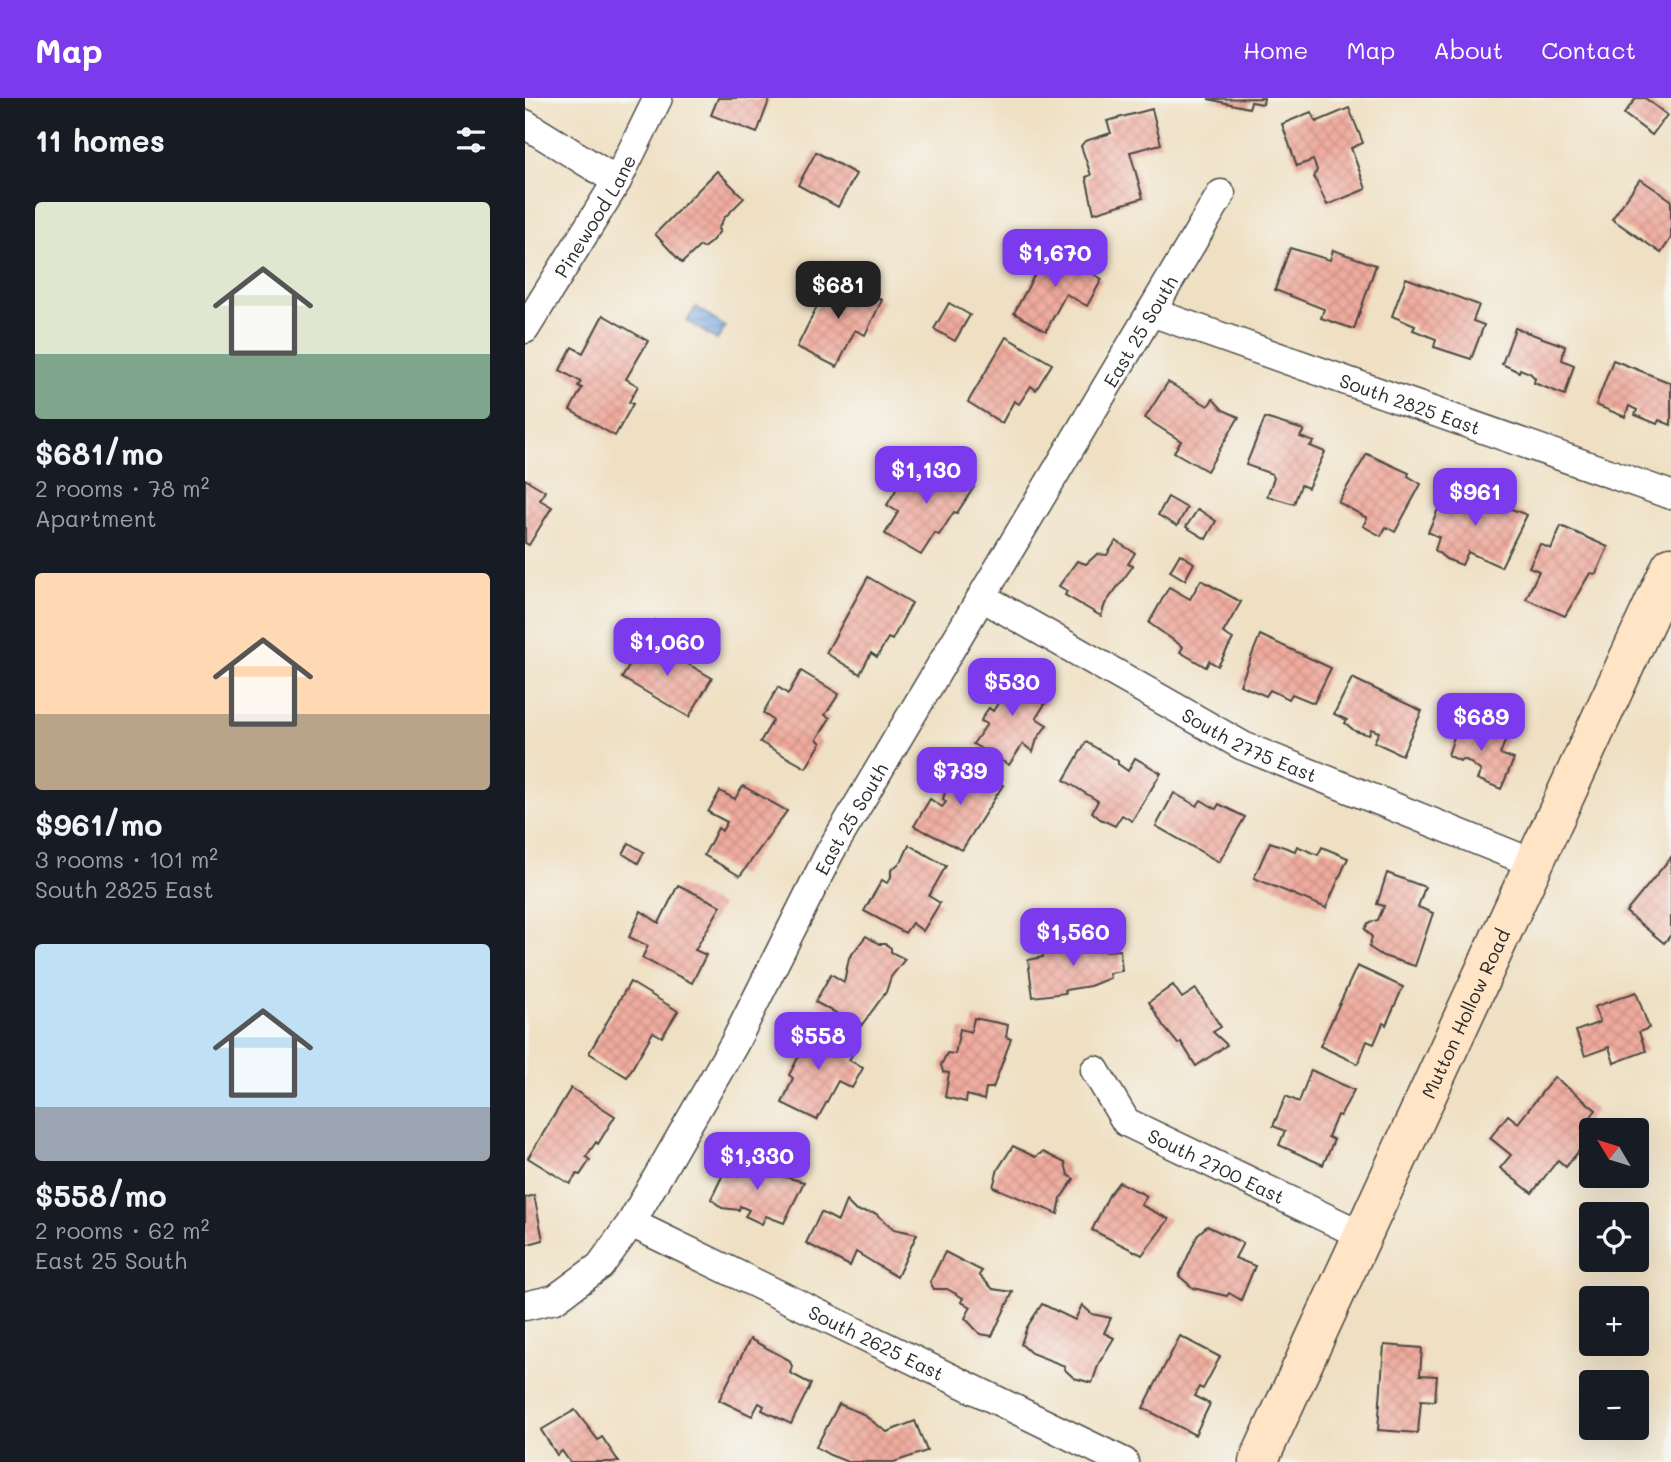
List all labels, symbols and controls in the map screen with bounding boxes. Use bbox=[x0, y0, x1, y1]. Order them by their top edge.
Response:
text: Map bbox=[35, 28, 103, 71]
text: Home bbox=[1243, 34, 1308, 65]
text: Map bbox=[1346, 34, 1395, 65]
text: About bbox=[1433, 34, 1503, 65]
text: Contact bbox=[1541, 34, 1636, 65]
text: 11 homes bbox=[35, 120, 165, 160]
icon: filters bbox=[452, 121, 490, 159]
street label: Pinewood Lane bbox=[548, 150, 641, 282]
pin: $1,670 bbox=[998, 230, 1112, 289]
text: $1,670 bbox=[1019, 237, 1091, 267]
icon: home bbox=[200, 248, 326, 374]
pin: $681 bbox=[797, 262, 879, 321]
text: $681 bbox=[812, 269, 864, 299]
street label: East 25 South bbox=[1097, 270, 1183, 391]
street label: South 2825 East bbox=[1337, 367, 1484, 440]
text: $681/mo bbox=[35, 433, 163, 473]
pin: $1,130 bbox=[869, 446, 983, 506]
text: $1,130 bbox=[891, 454, 961, 484]
pin: $961 bbox=[1434, 468, 1516, 528]
text: 2 rooms · 78 m² bbox=[35, 473, 209, 503]
text: $961 bbox=[1449, 476, 1501, 506]
text: Apartment bbox=[35, 503, 157, 533]
pin: $1,060 bbox=[610, 618, 724, 678]
icon: home bbox=[200, 619, 326, 745]
text: $1,060 bbox=[630, 626, 704, 656]
pin: $530 bbox=[971, 658, 1053, 718]
text: $530 bbox=[984, 666, 1040, 696]
pin: $689 bbox=[1440, 694, 1522, 753]
street label: South 2775 East bbox=[1178, 701, 1321, 787]
text: $689 bbox=[1453, 701, 1509, 731]
pin: $739 bbox=[919, 748, 1001, 807]
text: $739 bbox=[933, 755, 987, 785]
street label: East 25 South bbox=[808, 758, 893, 879]
text: $961/mo bbox=[35, 804, 163, 844]
text: 3 rooms · 101 m² bbox=[35, 844, 218, 874]
text: South 2825 East bbox=[35, 874, 214, 904]
pin: $1,560 bbox=[1016, 908, 1130, 968]
text: $1,560 bbox=[1036, 916, 1110, 946]
street label: Mutton Hollow Road bbox=[1415, 925, 1515, 1102]
icon: home bbox=[200, 990, 326, 1116]
pin: $558 bbox=[777, 1012, 859, 1072]
text: $558 bbox=[790, 1020, 846, 1050]
north arrow bbox=[1579, 1118, 1649, 1188]
map controls bbox=[1579, 1118, 1649, 1440]
street label: South 2700 East bbox=[1144, 1122, 1289, 1209]
pin: $1,330 bbox=[700, 1132, 814, 1192]
text: $1,330 bbox=[720, 1140, 794, 1170]
text: $558/mo bbox=[35, 1175, 167, 1215]
button: locate bbox=[1579, 1202, 1649, 1272]
text: 2 rooms · 62 m² bbox=[35, 1215, 209, 1245]
text: East 25 South bbox=[35, 1245, 187, 1275]
button: + bbox=[1579, 1286, 1649, 1356]
street label: South 2625 East bbox=[805, 1299, 949, 1386]
button: − bbox=[1579, 1370, 1649, 1440]

